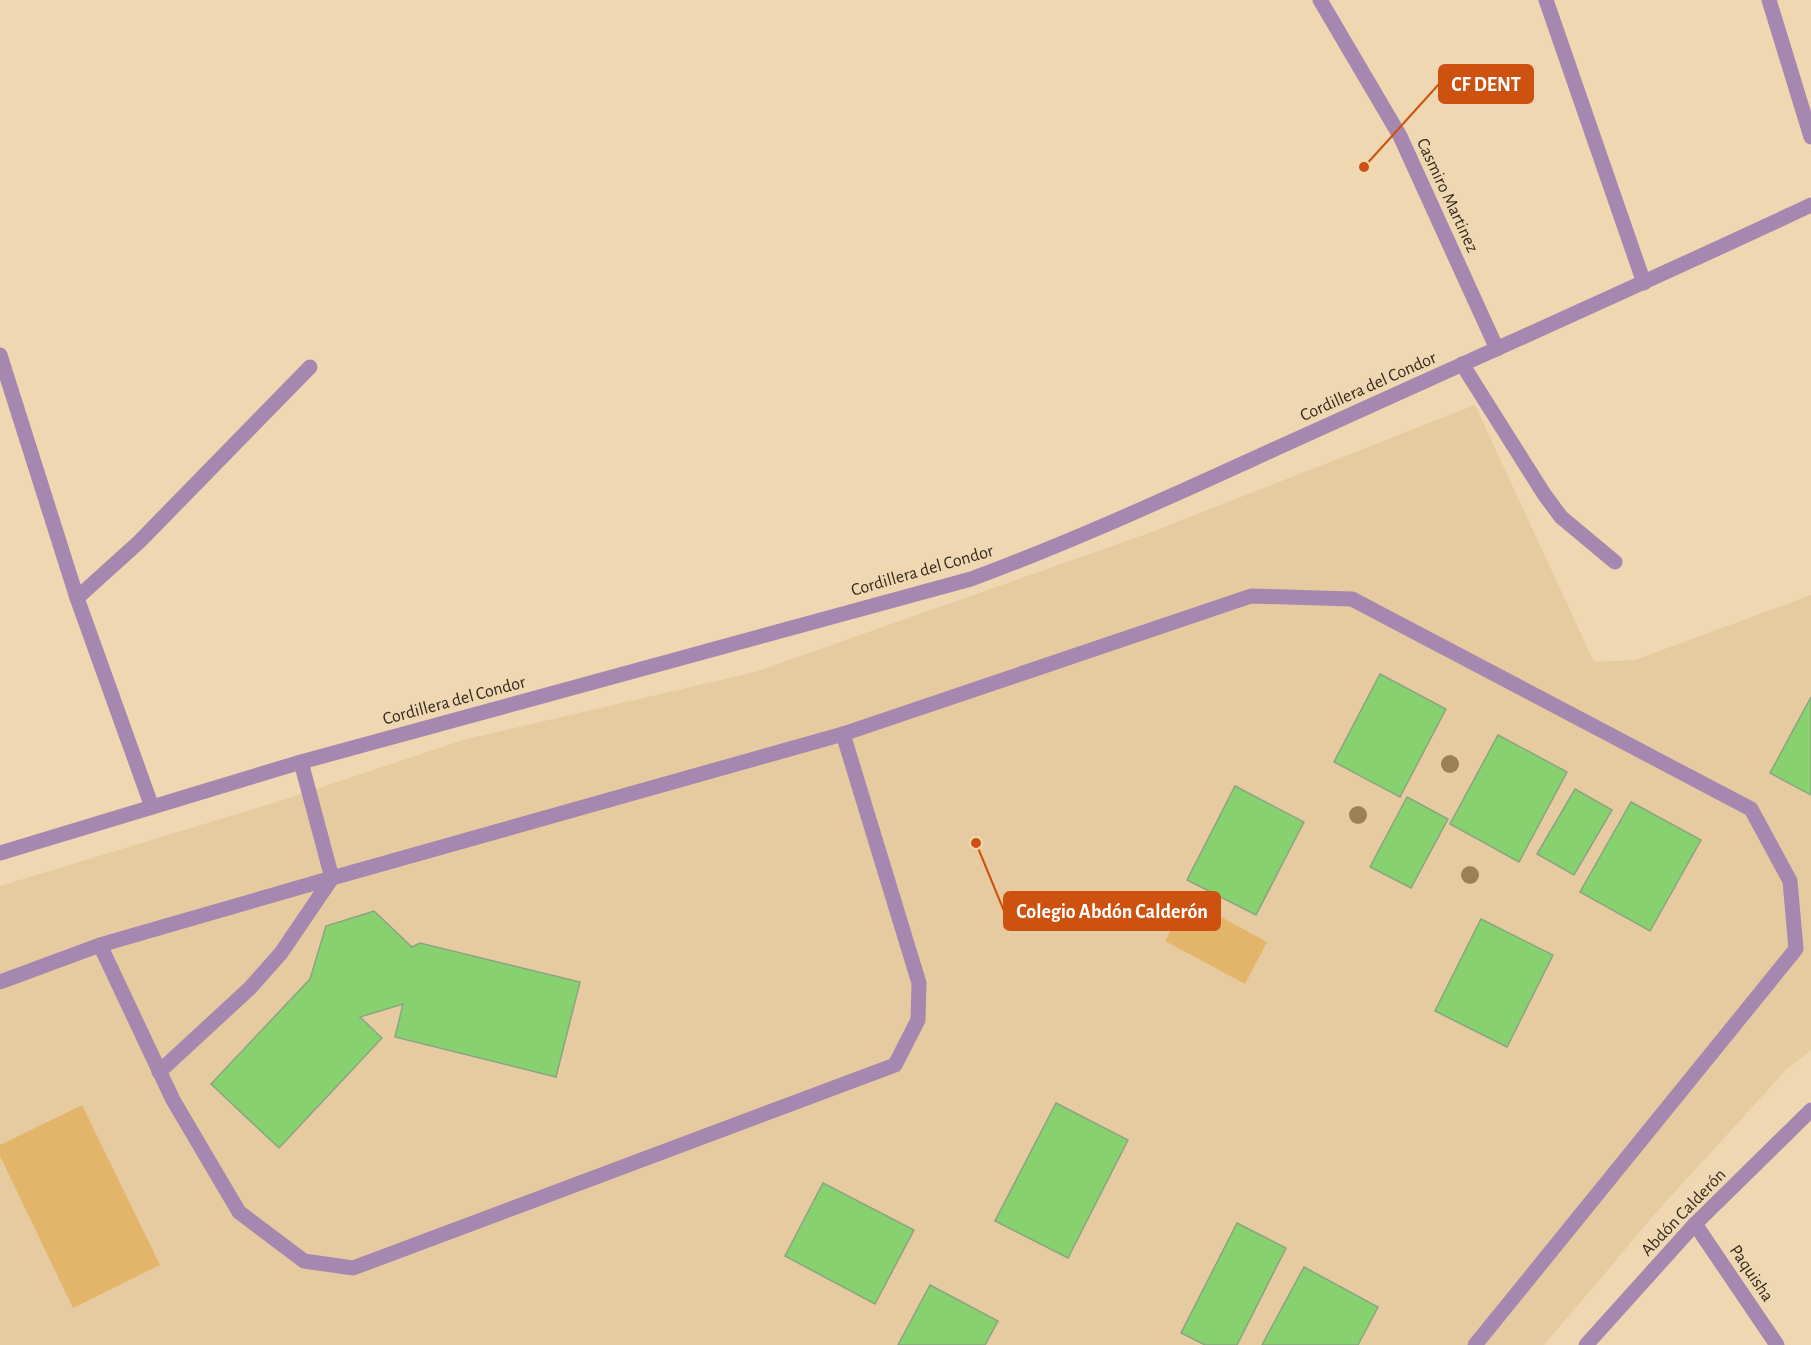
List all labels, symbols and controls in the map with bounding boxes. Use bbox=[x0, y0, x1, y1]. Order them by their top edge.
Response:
callout: CF DENT bbox=[1439, 65, 1533, 103]
text: CF DENT bbox=[1451, 75, 1521, 95]
street label: Casmiro Martinez bbox=[1413, 136, 1481, 255]
street label: Cordillera del Condor bbox=[1298, 349, 1439, 425]
street label: Cordillera del Condor bbox=[849, 542, 996, 600]
street label: Cordillera del Condor bbox=[381, 673, 528, 729]
callout: Colegio Abdón Calderón bbox=[1004, 892, 1220, 930]
text: Colegio Abdón Calderón bbox=[1016, 902, 1208, 922]
street label: Abdón Calderón bbox=[1638, 1166, 1730, 1260]
street label: Paquisha bbox=[1726, 1242, 1777, 1305]

